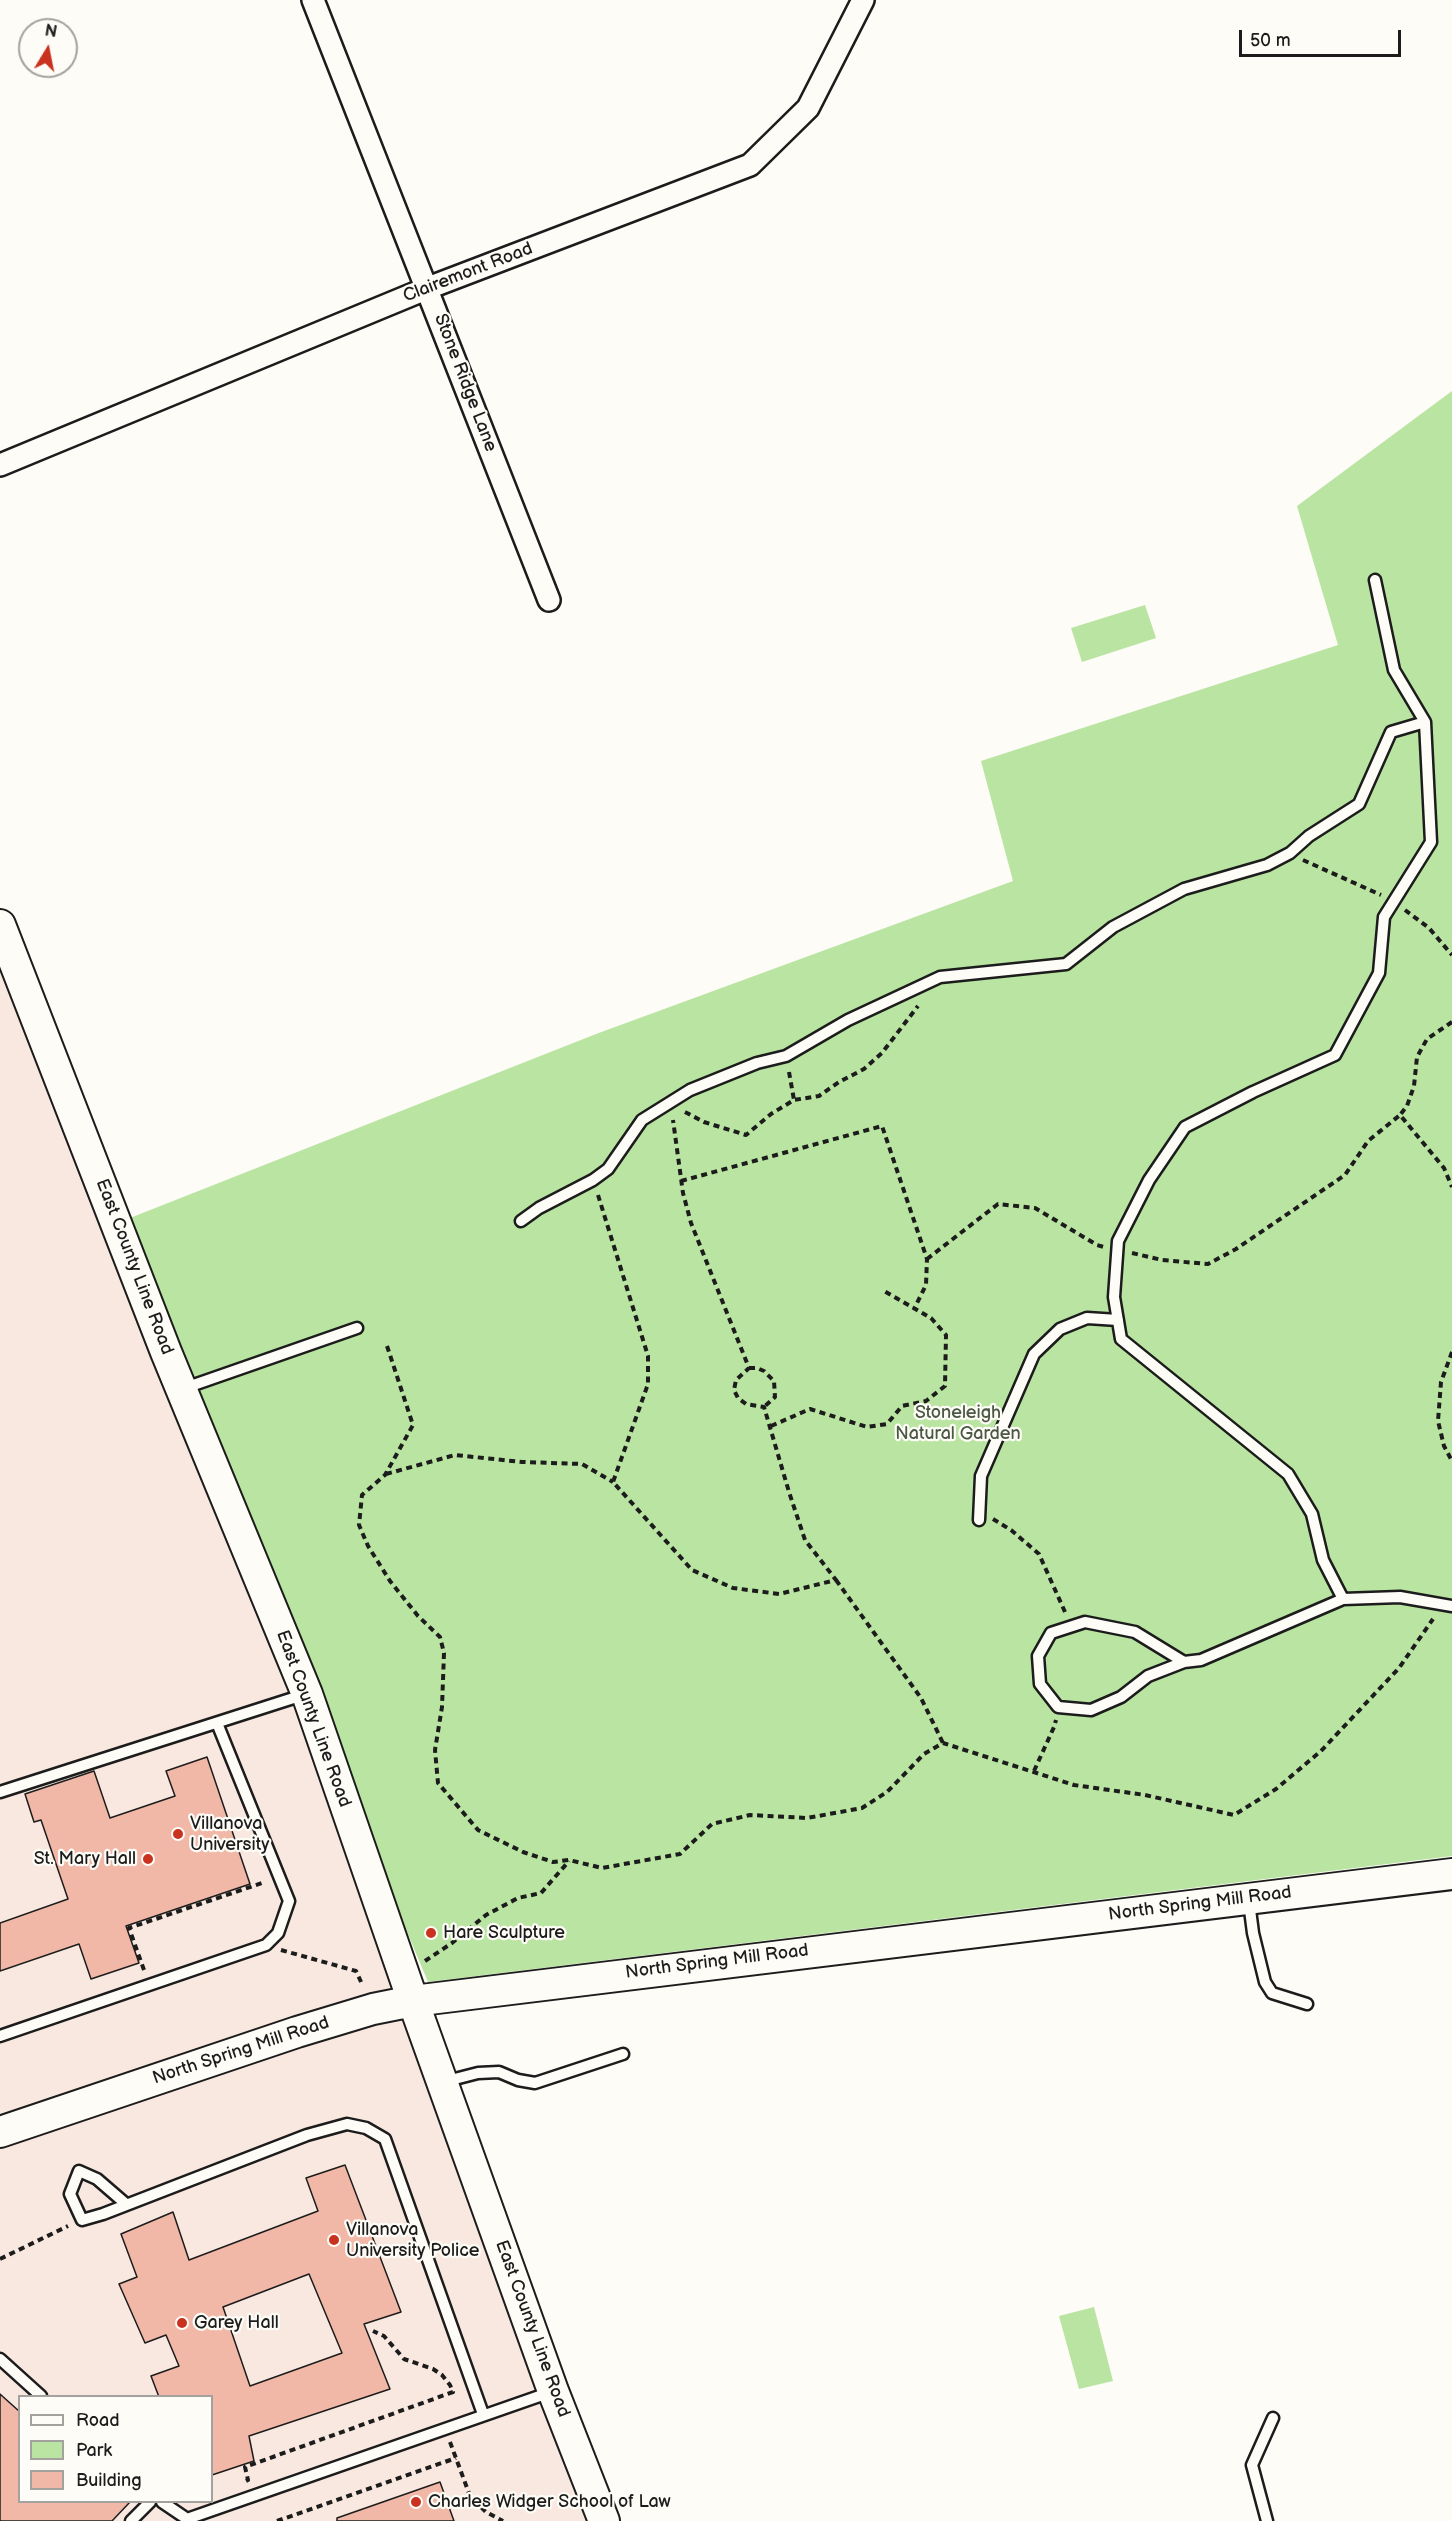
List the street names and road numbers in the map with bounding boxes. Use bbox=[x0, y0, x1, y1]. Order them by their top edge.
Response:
street label: Clairemont Road bbox=[400, 238, 536, 308]
street label: Stone Ridge Lane bbox=[429, 311, 501, 455]
street label: East County Line Road bbox=[90, 1176, 178, 1358]
street label: East County Line Road bbox=[271, 1628, 355, 1810]
street label: North Spring Mill Road bbox=[1107, 1882, 1293, 1926]
street label: North Spring Mill Road bbox=[624, 1940, 810, 1984]
street label: North Spring Mill Road bbox=[150, 2012, 332, 2090]
street label: East County Line Road bbox=[490, 2238, 574, 2420]

